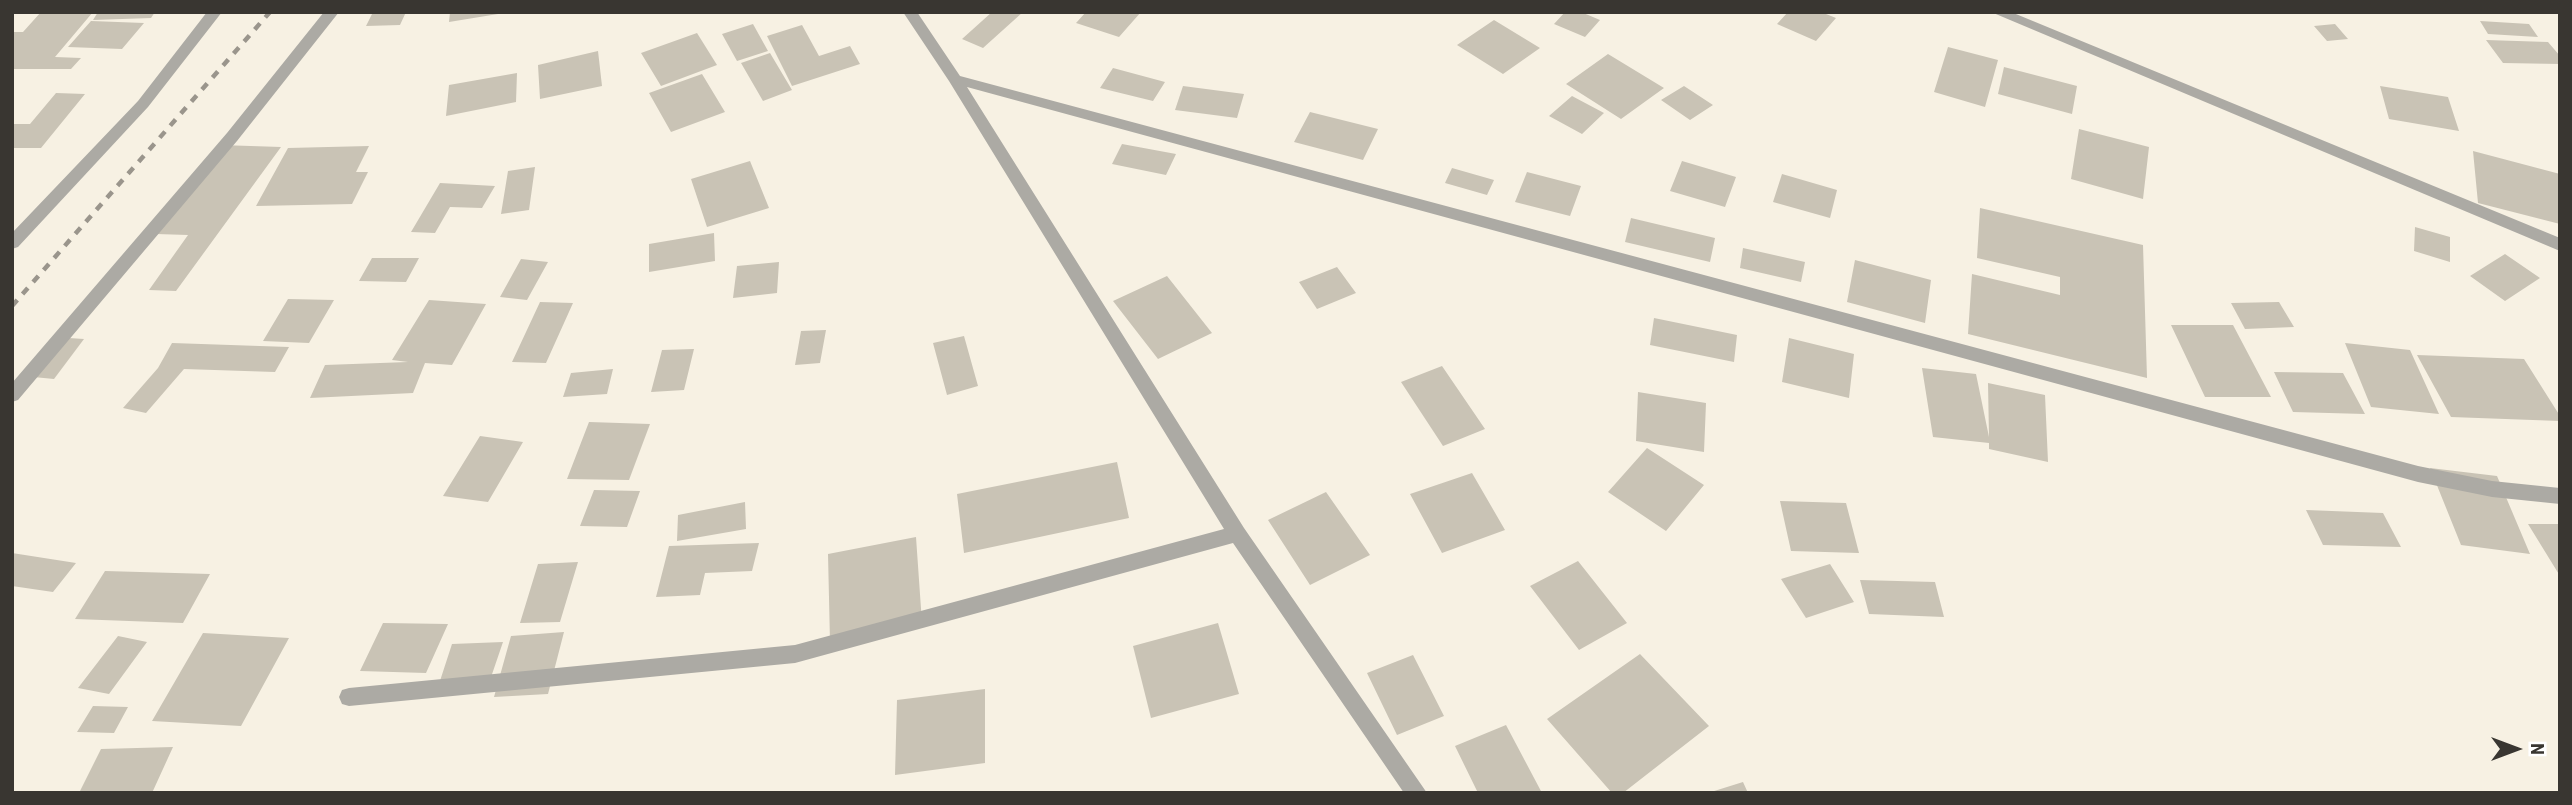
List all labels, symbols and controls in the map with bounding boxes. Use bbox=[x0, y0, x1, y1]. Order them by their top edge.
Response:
north arrow bbox=[2481, 714, 2551, 784]
text: N bbox=[2526, 743, 2549, 755]

